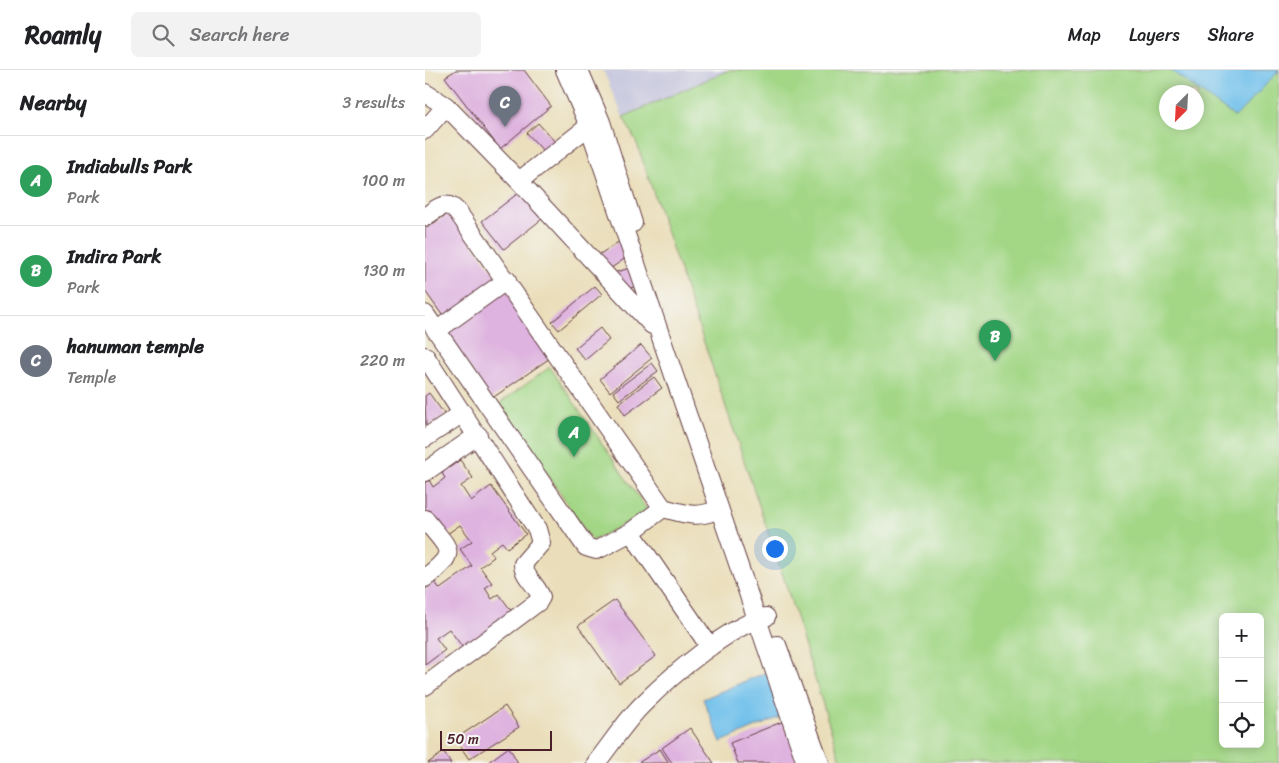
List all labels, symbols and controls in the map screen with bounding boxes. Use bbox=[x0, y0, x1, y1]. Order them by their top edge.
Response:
search box bbox=[131, 12, 481, 57]
text: Roamly bbox=[25, 14, 101, 56]
text: Search here bbox=[189, 18, 289, 51]
text: Map bbox=[1068, 19, 1101, 51]
text: Layers bbox=[1129, 19, 1180, 51]
text: Share bbox=[1208, 19, 1254, 51]
icon: search bbox=[149, 21, 177, 49]
text: Nearby bbox=[20, 84, 86, 122]
north arrow bbox=[1159, 85, 1204, 130]
pin: C bbox=[489, 86, 521, 127]
text: 3 results bbox=[342, 88, 405, 117]
text: Indiabulls Park bbox=[67, 150, 192, 183]
text: A bbox=[31, 166, 41, 195]
text: 100 m bbox=[361, 166, 405, 195]
text: Park bbox=[67, 183, 100, 212]
text: Indira Park bbox=[67, 240, 161, 273]
text: B bbox=[31, 256, 41, 285]
text: 130 m bbox=[363, 256, 405, 285]
text: Park bbox=[67, 273, 100, 302]
pin: B bbox=[979, 320, 1011, 361]
text: hanuman temple bbox=[67, 330, 204, 363]
text: C bbox=[31, 346, 41, 375]
text: 220 m bbox=[360, 346, 405, 375]
text: Temple bbox=[67, 363, 116, 392]
pin: A bbox=[558, 416, 590, 457]
your location bbox=[762, 536, 788, 562]
map controls bbox=[1219, 613, 1264, 748]
button: + bbox=[1219, 613, 1264, 658]
button: − bbox=[1219, 658, 1264, 703]
button: locate bbox=[1219, 703, 1264, 748]
text: 50 m bbox=[447, 727, 479, 752]
scale bar bbox=[440, 728, 553, 751]

